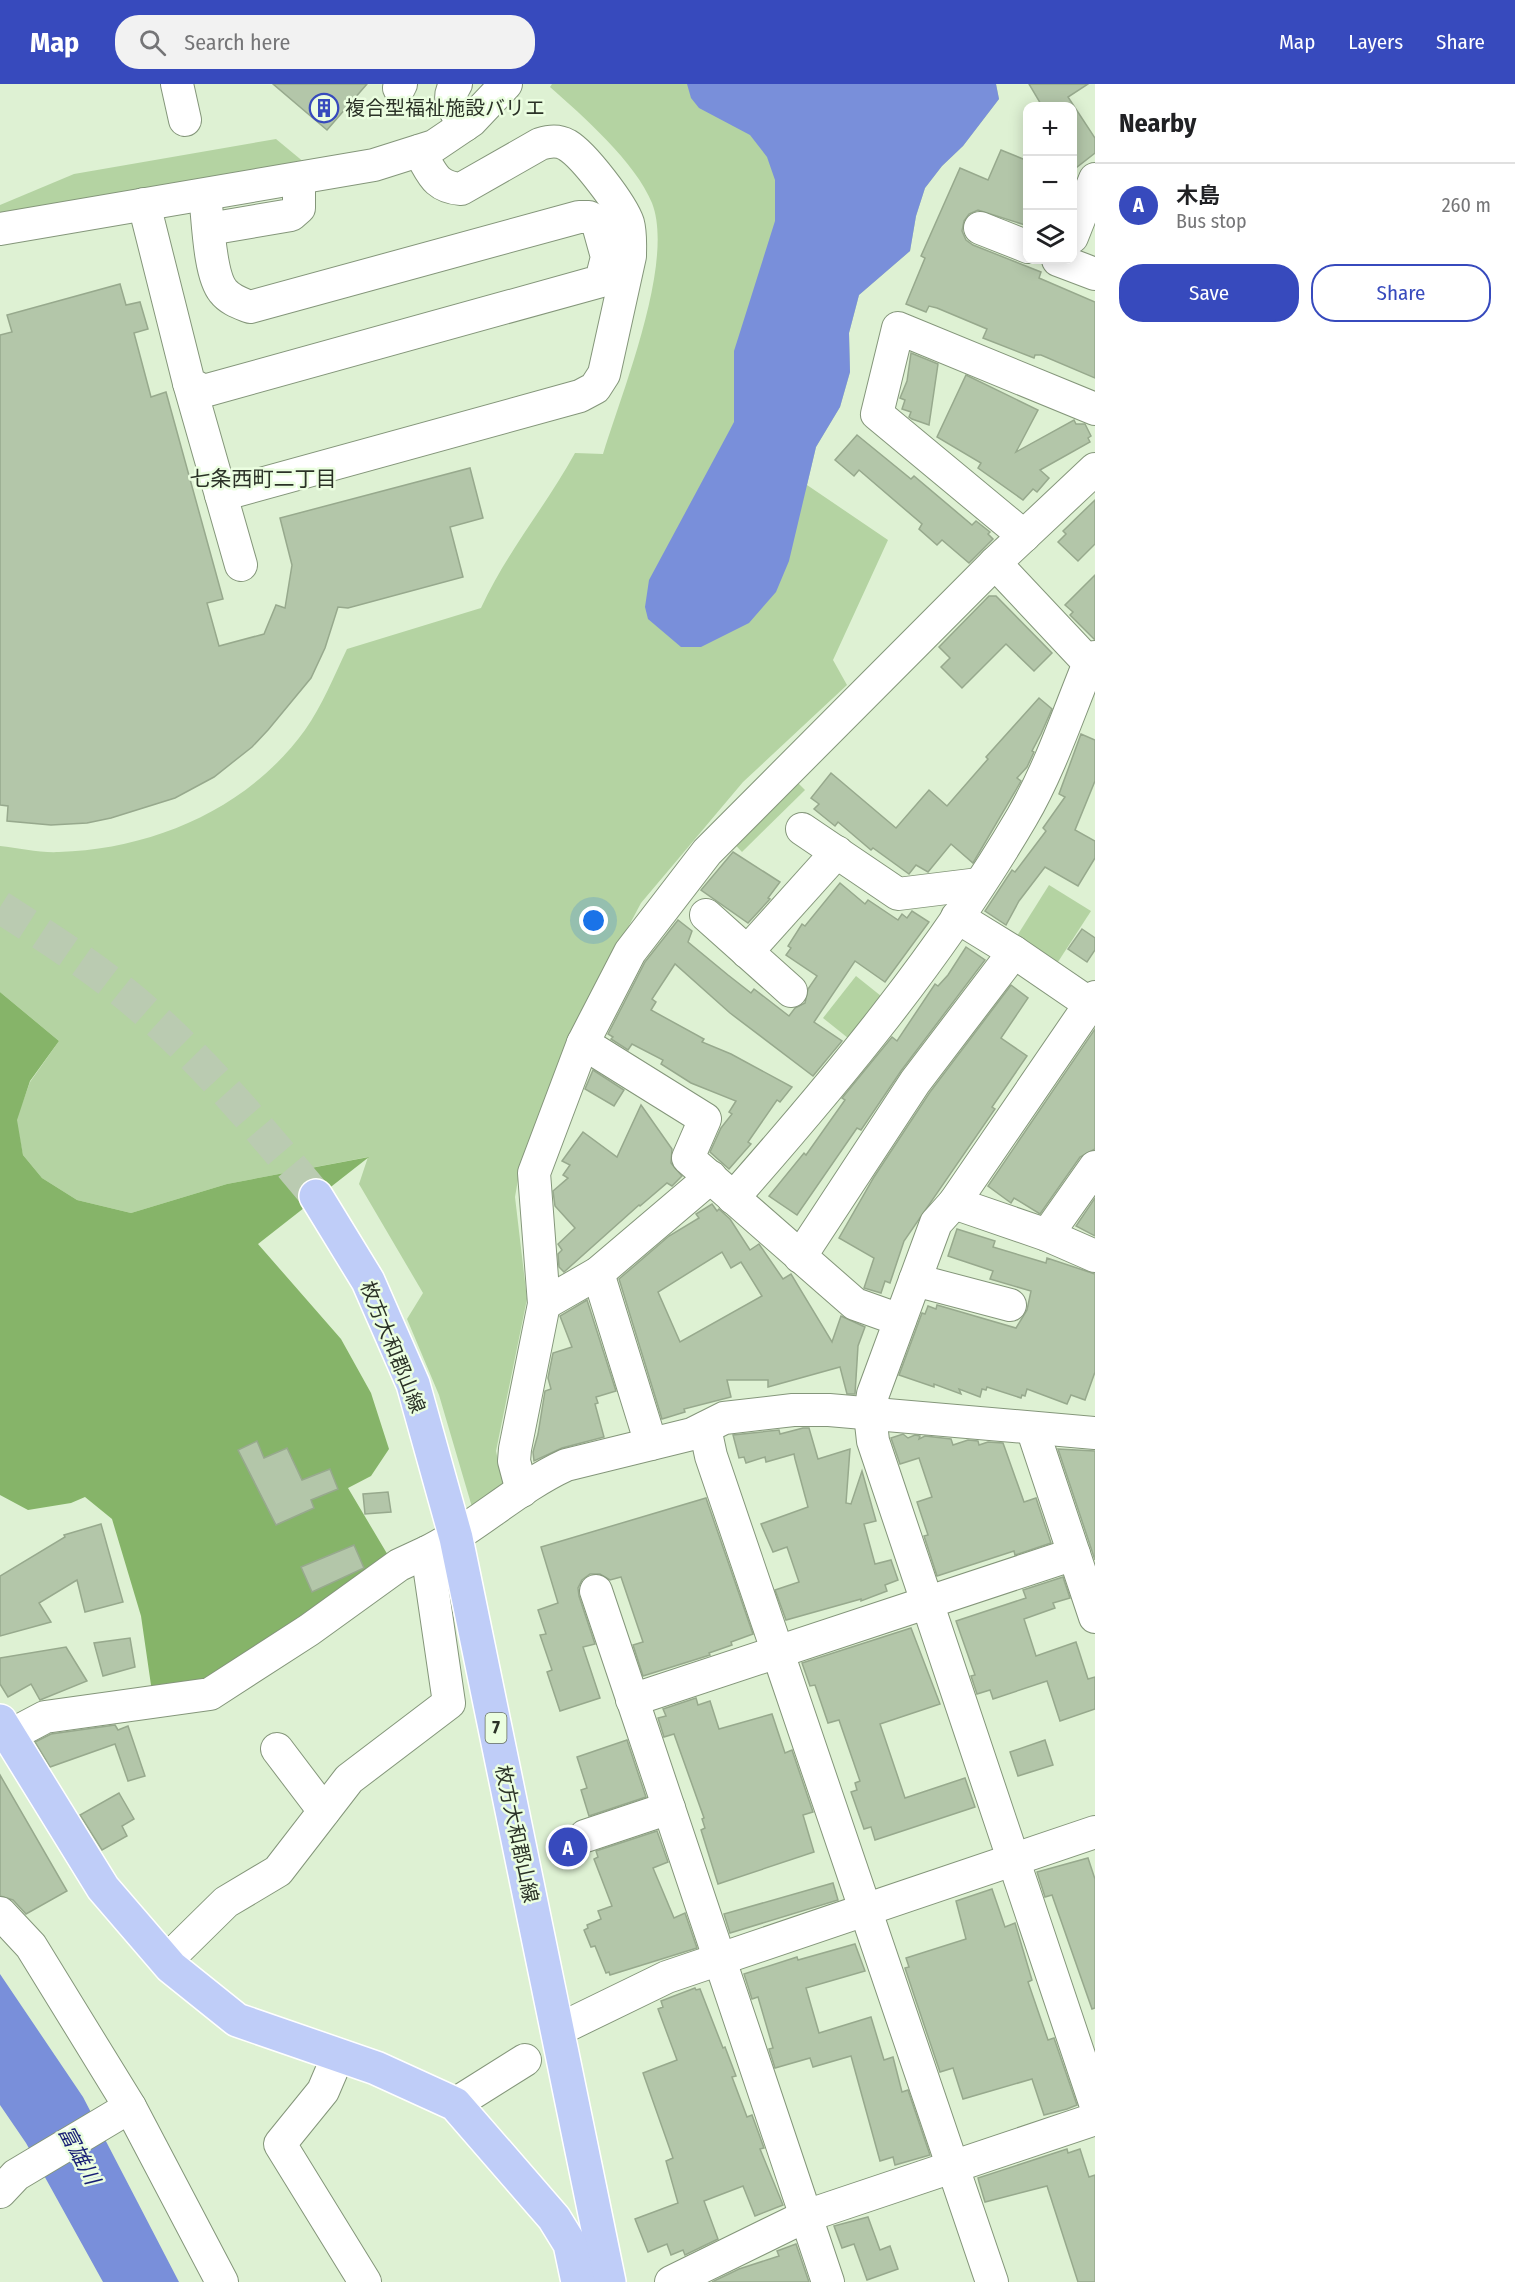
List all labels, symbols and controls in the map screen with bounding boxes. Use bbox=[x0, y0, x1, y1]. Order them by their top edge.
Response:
search box bbox=[115, 15, 535, 69]
text: Map bbox=[30, 26, 79, 59]
icon: search bbox=[136, 26, 169, 59]
text: Search here bbox=[184, 29, 290, 56]
text: Map bbox=[1279, 29, 1315, 55]
text: Layers bbox=[1348, 29, 1403, 55]
text: Share bbox=[1436, 29, 1485, 55]
building icon: 複合型福祉施設バリエ bbox=[308, 92, 340, 124]
place label: 複合型福祉施設バリエ bbox=[345, 96, 545, 120]
map controls bbox=[1023, 102, 1077, 264]
button: + bbox=[1023, 102, 1077, 156]
text: Nearby bbox=[1119, 108, 1196, 139]
button: − bbox=[1023, 156, 1077, 210]
text: 木島 bbox=[1176, 182, 1220, 209]
text: A bbox=[1133, 193, 1144, 217]
text: 260 m bbox=[1442, 193, 1491, 217]
text: Bus stop bbox=[1176, 209, 1247, 233]
button: layers bbox=[1023, 210, 1077, 264]
button: Save bbox=[1119, 264, 1299, 322]
button: Share bbox=[1311, 264, 1491, 322]
district label: 七条西町二丁目 bbox=[190, 466, 337, 492]
your location bbox=[579, 906, 608, 935]
street label: 枚方大和郡山線 bbox=[356, 1278, 430, 1416]
road number: 7 bbox=[486, 1713, 506, 1743]
street label: 枚方大和郡山線 bbox=[491, 1763, 543, 1905]
pin: A bbox=[548, 1824, 588, 1870]
water label: 富雄川 bbox=[53, 2121, 106, 2191]

